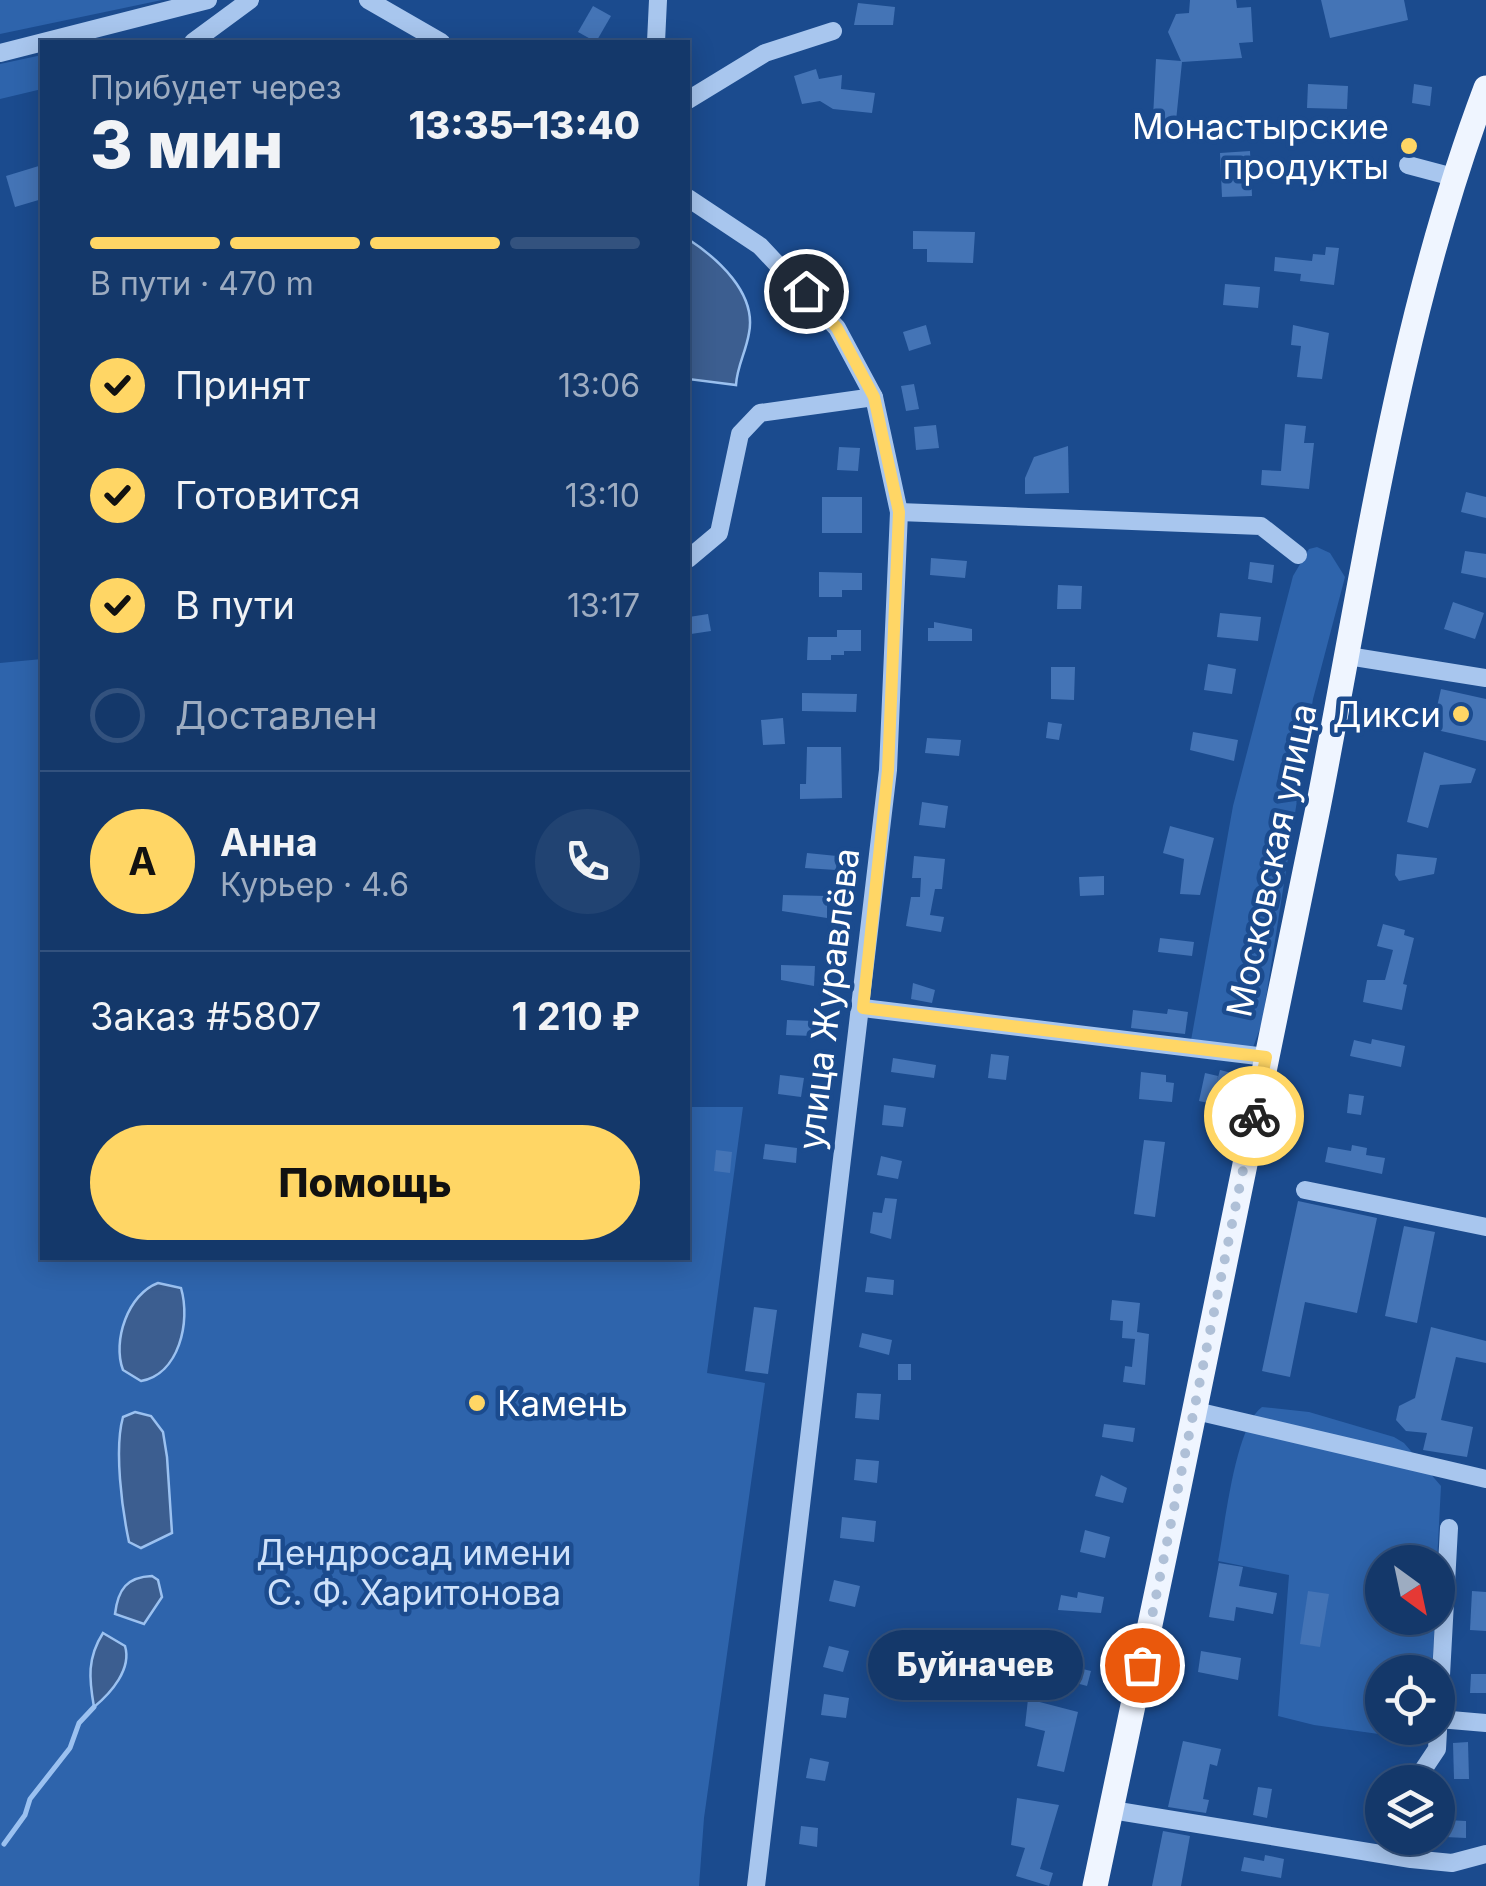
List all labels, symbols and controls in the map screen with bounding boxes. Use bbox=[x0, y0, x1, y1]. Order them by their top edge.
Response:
text: Прибудет через bbox=[90, 68, 342, 107]
text: 13:35–13:40 bbox=[409, 102, 640, 148]
text: 3 мин bbox=[90, 105, 283, 184]
place label: Монастырские продукты bbox=[1132, 105, 1389, 187]
marker: Монастырские продукты bbox=[1398, 135, 1420, 157]
pin bbox=[764, 249, 849, 334]
text: В пути · 470 m bbox=[90, 264, 314, 303]
icon: home bbox=[779, 264, 834, 319]
icon: check bbox=[90, 358, 145, 413]
text: Принят bbox=[175, 362, 310, 408]
text: 13:06 bbox=[558, 366, 640, 405]
icon: check bbox=[90, 468, 145, 523]
text: Готовится bbox=[175, 472, 360, 518]
text: 13:10 bbox=[565, 476, 640, 515]
icon: check bbox=[90, 578, 145, 633]
text: В пути bbox=[175, 582, 295, 628]
text: 13:17 bbox=[567, 586, 640, 625]
text: Доставлен bbox=[175, 692, 378, 738]
place label: Дикси bbox=[1333, 693, 1441, 735]
street label: Московская улица bbox=[1217, 700, 1325, 1020]
marker: Дикси bbox=[1450, 703, 1472, 725]
button: phone bbox=[535, 809, 640, 914]
text: Анна bbox=[220, 819, 318, 865]
text: А bbox=[128, 838, 157, 884]
street label: улица Журавлёва bbox=[789, 846, 867, 1152]
text: Курьер · 4.6 bbox=[220, 865, 409, 904]
text: Заказ #5807 bbox=[90, 993, 322, 1039]
text: 1 210 ₽ bbox=[511, 993, 640, 1039]
courier bbox=[1204, 1066, 1304, 1166]
icon: bike bbox=[1227, 1089, 1282, 1144]
button: Помощь bbox=[90, 1125, 640, 1240]
place label: Камень bbox=[497, 1382, 628, 1424]
marker: Камень bbox=[466, 1392, 488, 1414]
park label: Дендросад имени С. Ф. Харитонова bbox=[256, 1531, 572, 1613]
north arrow bbox=[1365, 1545, 1455, 1635]
map controls bbox=[1365, 1545, 1455, 1855]
pin bbox=[1100, 1623, 1185, 1708]
callout: Буйначев bbox=[867, 1630, 1082, 1700]
icon: bag bbox=[1115, 1638, 1170, 1693]
text: Буйначев bbox=[897, 1645, 1054, 1684]
button: locate bbox=[1365, 1655, 1455, 1745]
button: layers bbox=[1365, 1765, 1455, 1855]

